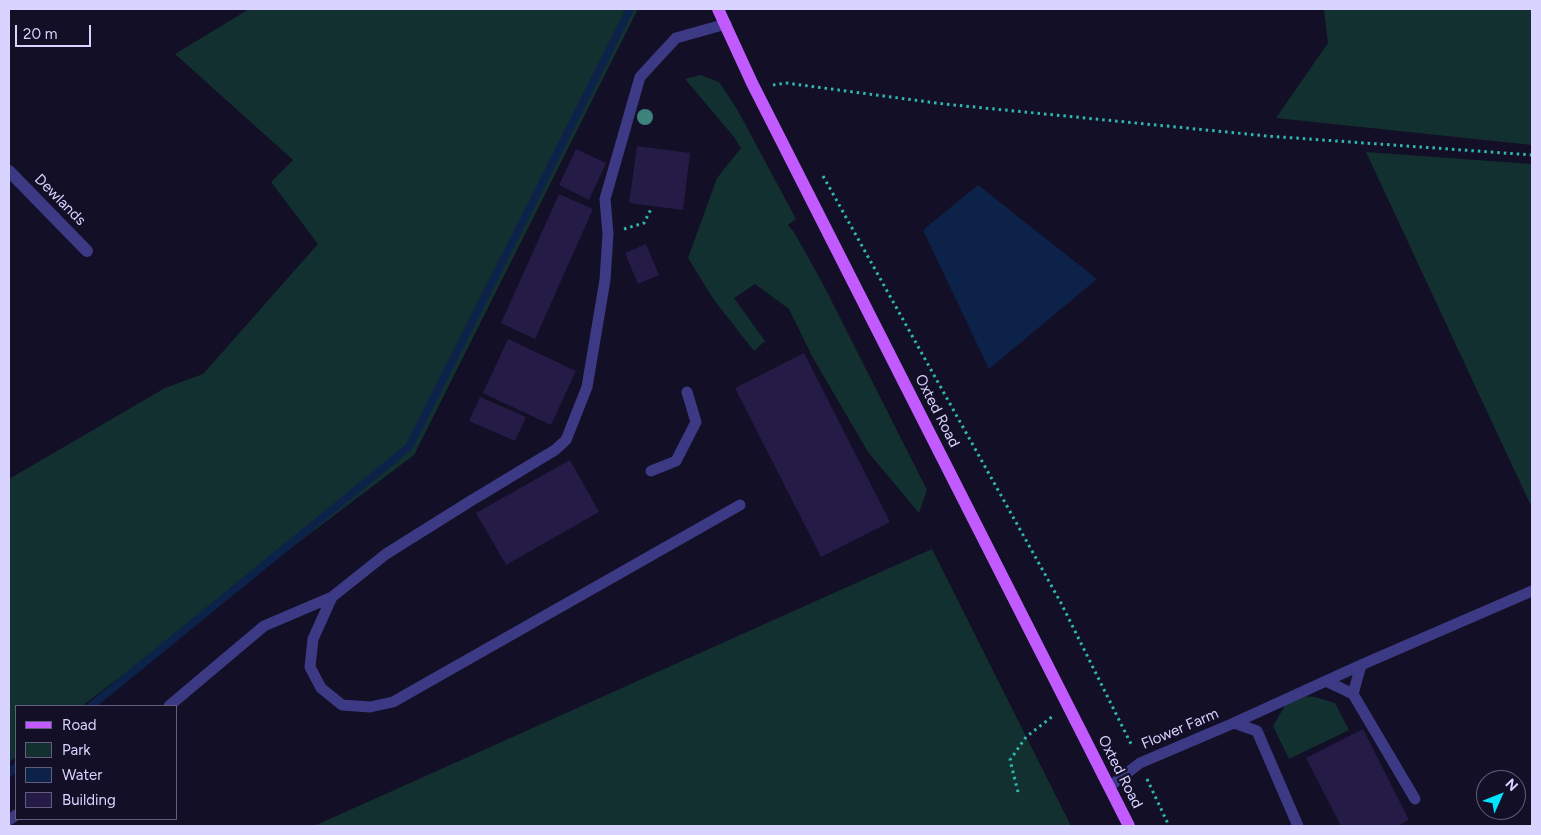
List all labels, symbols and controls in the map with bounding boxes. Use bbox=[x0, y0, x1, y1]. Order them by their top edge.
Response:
scale bar bbox=[18, 15, 94, 47]
text: 20 m bbox=[23, 25, 57, 43]
street label: Dewlands bbox=[31, 171, 89, 229]
street label: Oxted Road bbox=[911, 371, 963, 451]
legend bbox=[15, 705, 178, 820]
street label: Flower Farm bbox=[1139, 705, 1221, 753]
text: Road bbox=[62, 716, 97, 734]
street label: Oxted Road bbox=[1094, 732, 1146, 812]
text: Park bbox=[62, 741, 91, 759]
text: Water bbox=[62, 766, 102, 784]
north arrow bbox=[1476, 770, 1526, 820]
text: N bbox=[1502, 775, 1521, 795]
text: Building bbox=[62, 791, 116, 809]

